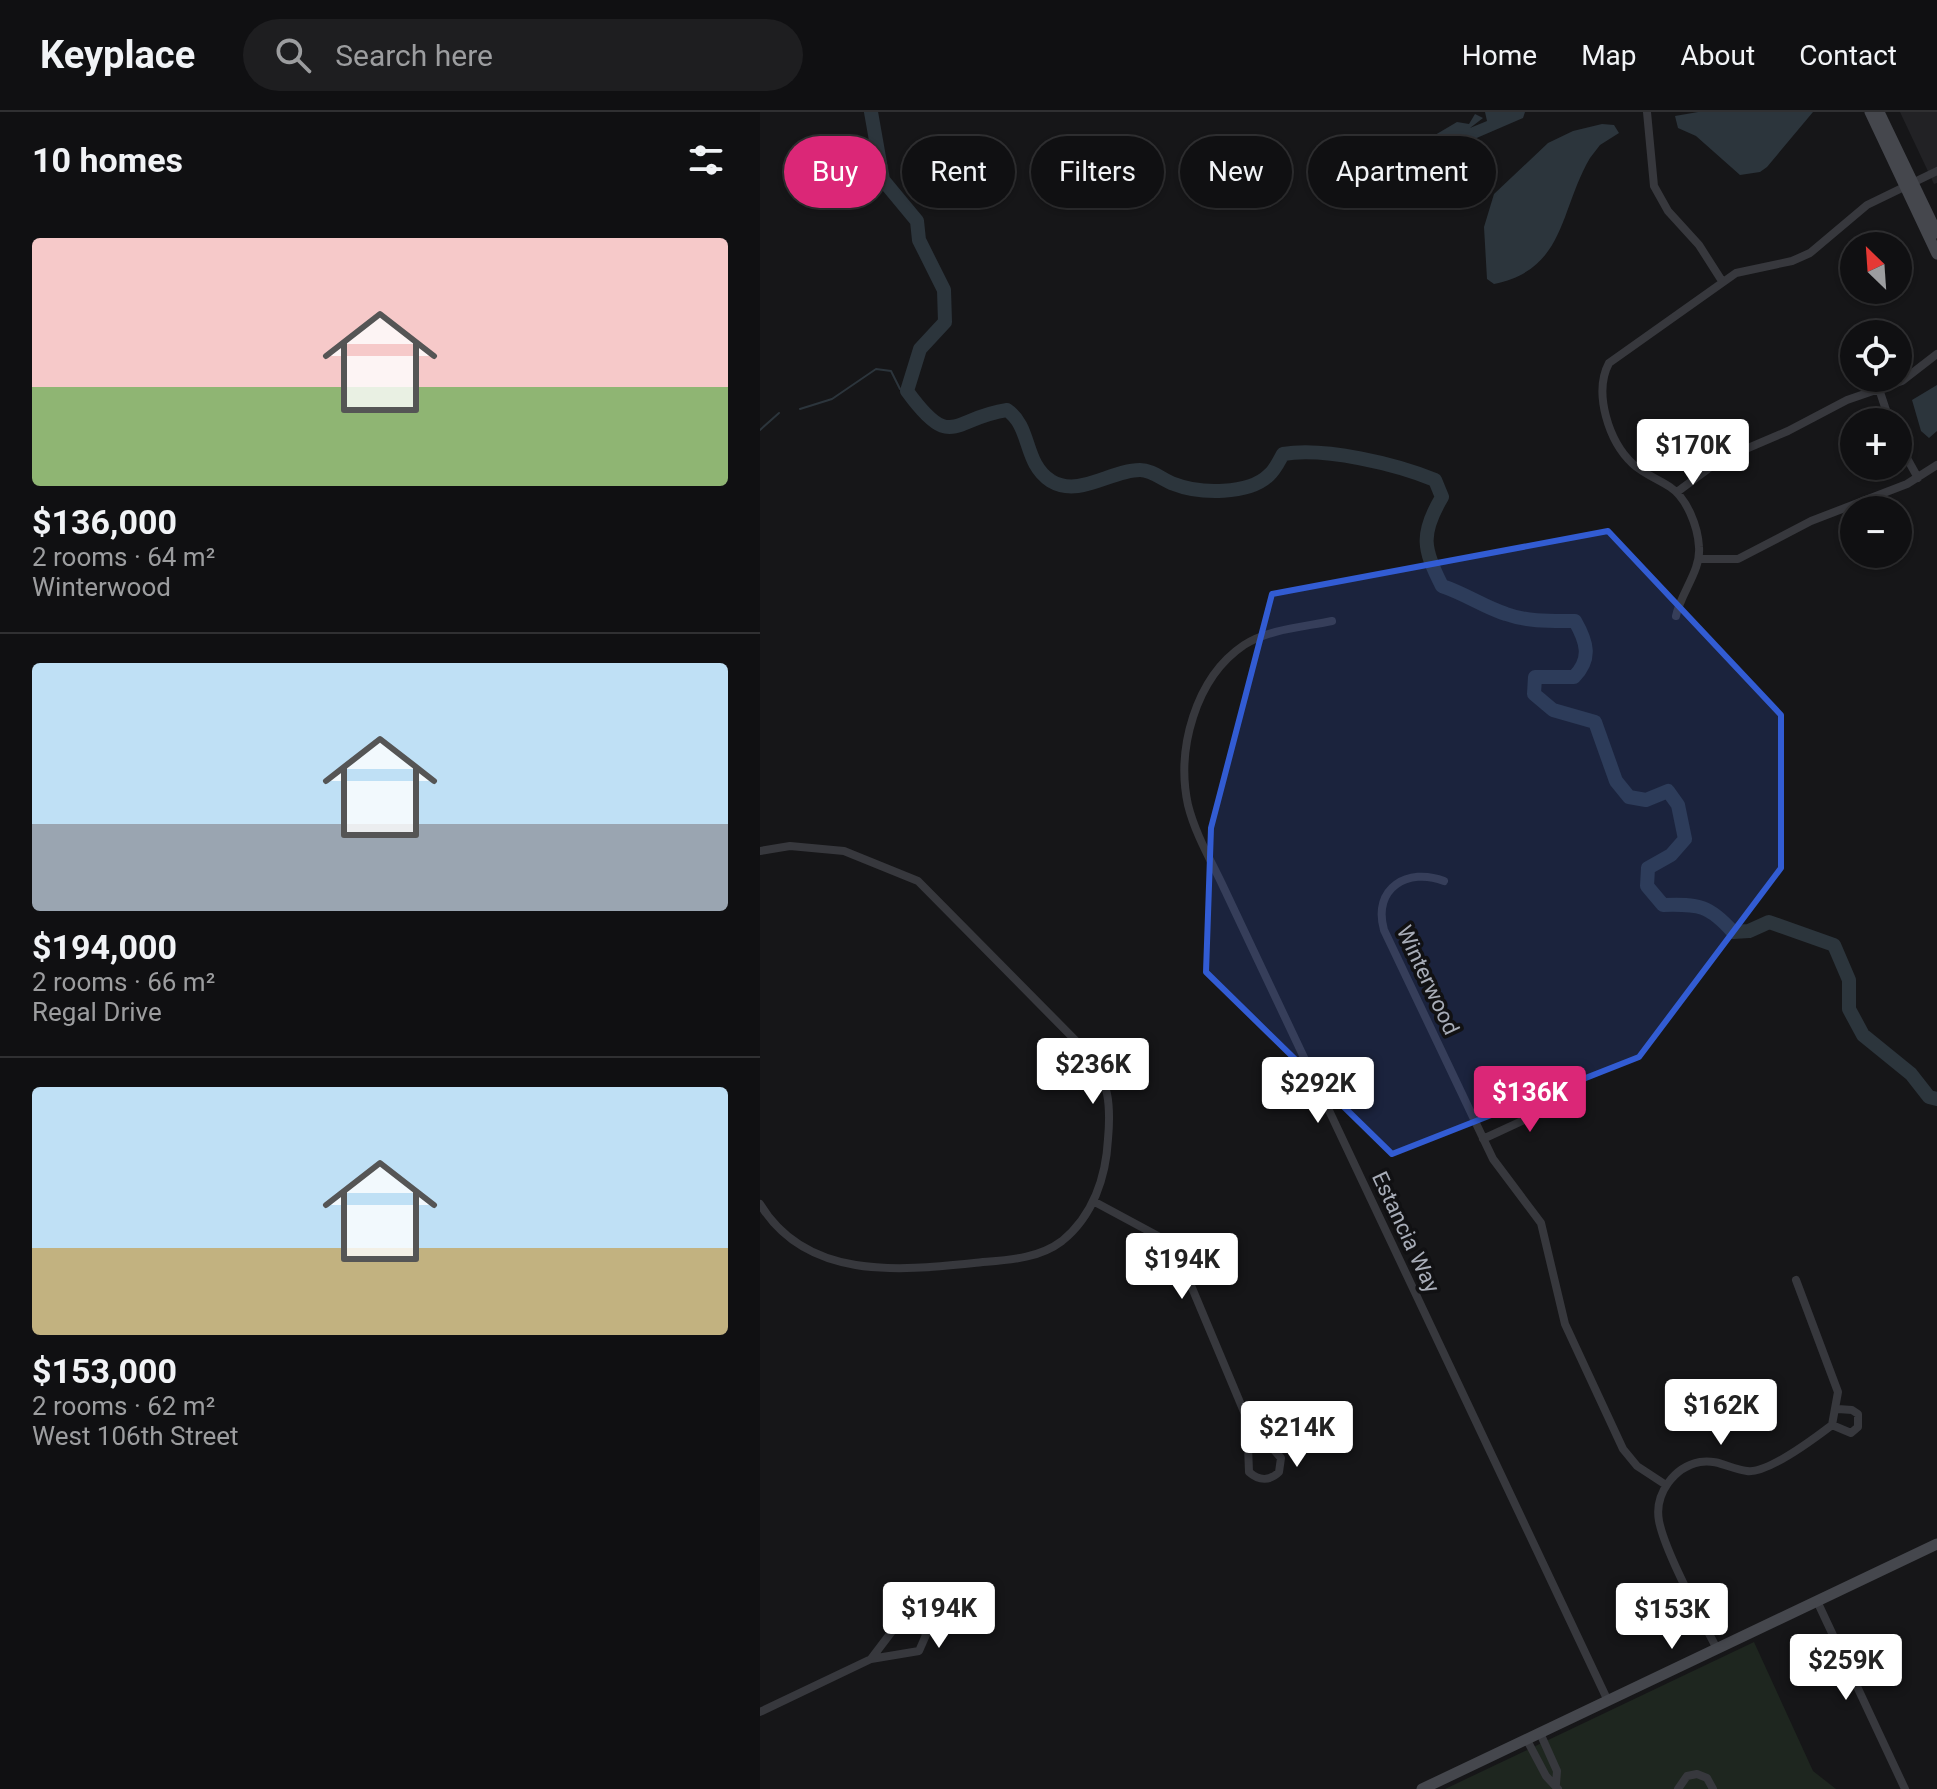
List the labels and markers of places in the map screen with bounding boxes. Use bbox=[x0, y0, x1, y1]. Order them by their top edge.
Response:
pin: $170K bbox=[1637, 419, 1749, 487]
pin: $236K bbox=[1037, 1038, 1149, 1106]
pin: $292K bbox=[1262, 1057, 1374, 1125]
pin: $136K bbox=[1474, 1066, 1586, 1134]
pin: $194K bbox=[1126, 1233, 1238, 1301]
pin: $162K bbox=[1665, 1379, 1777, 1447]
pin: $214K bbox=[1241, 1401, 1353, 1469]
pin: $194K bbox=[883, 1582, 995, 1650]
pin: $153K bbox=[1616, 1583, 1728, 1651]
pin: $259K bbox=[1790, 1634, 1902, 1702]

